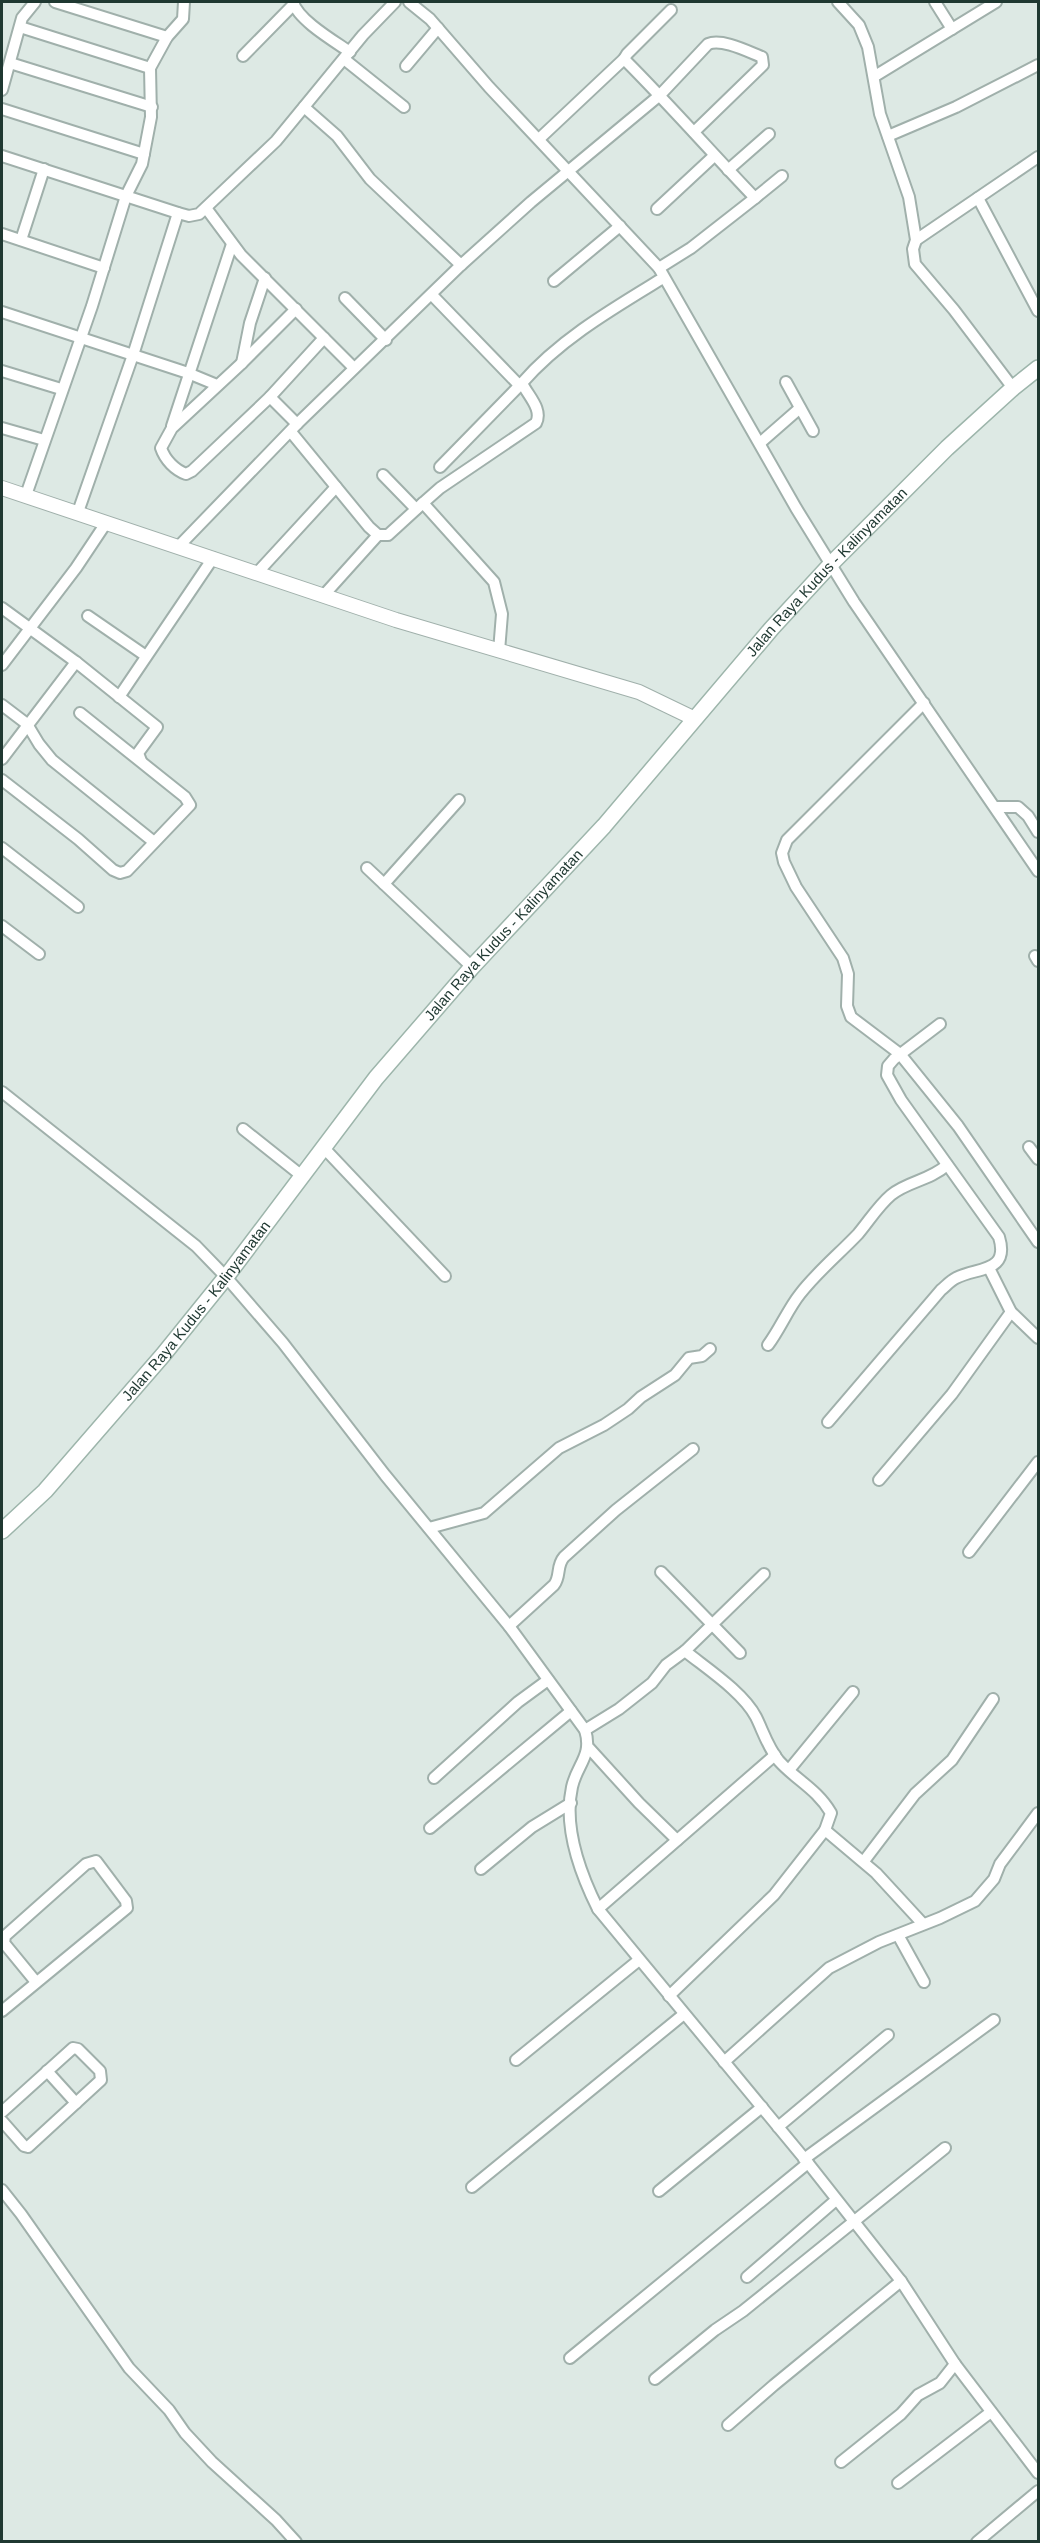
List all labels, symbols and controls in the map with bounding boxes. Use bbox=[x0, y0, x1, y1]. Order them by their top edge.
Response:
street label: Jalan Raya Kudus - Kalinyamatan bbox=[743, 484, 910, 660]
street label: Jalan Raya Kudus - Kalinyamatan bbox=[421, 845, 586, 1024]
street label: Jalan Raya Kudus - Kalinyamatan bbox=[118, 1217, 273, 1404]

